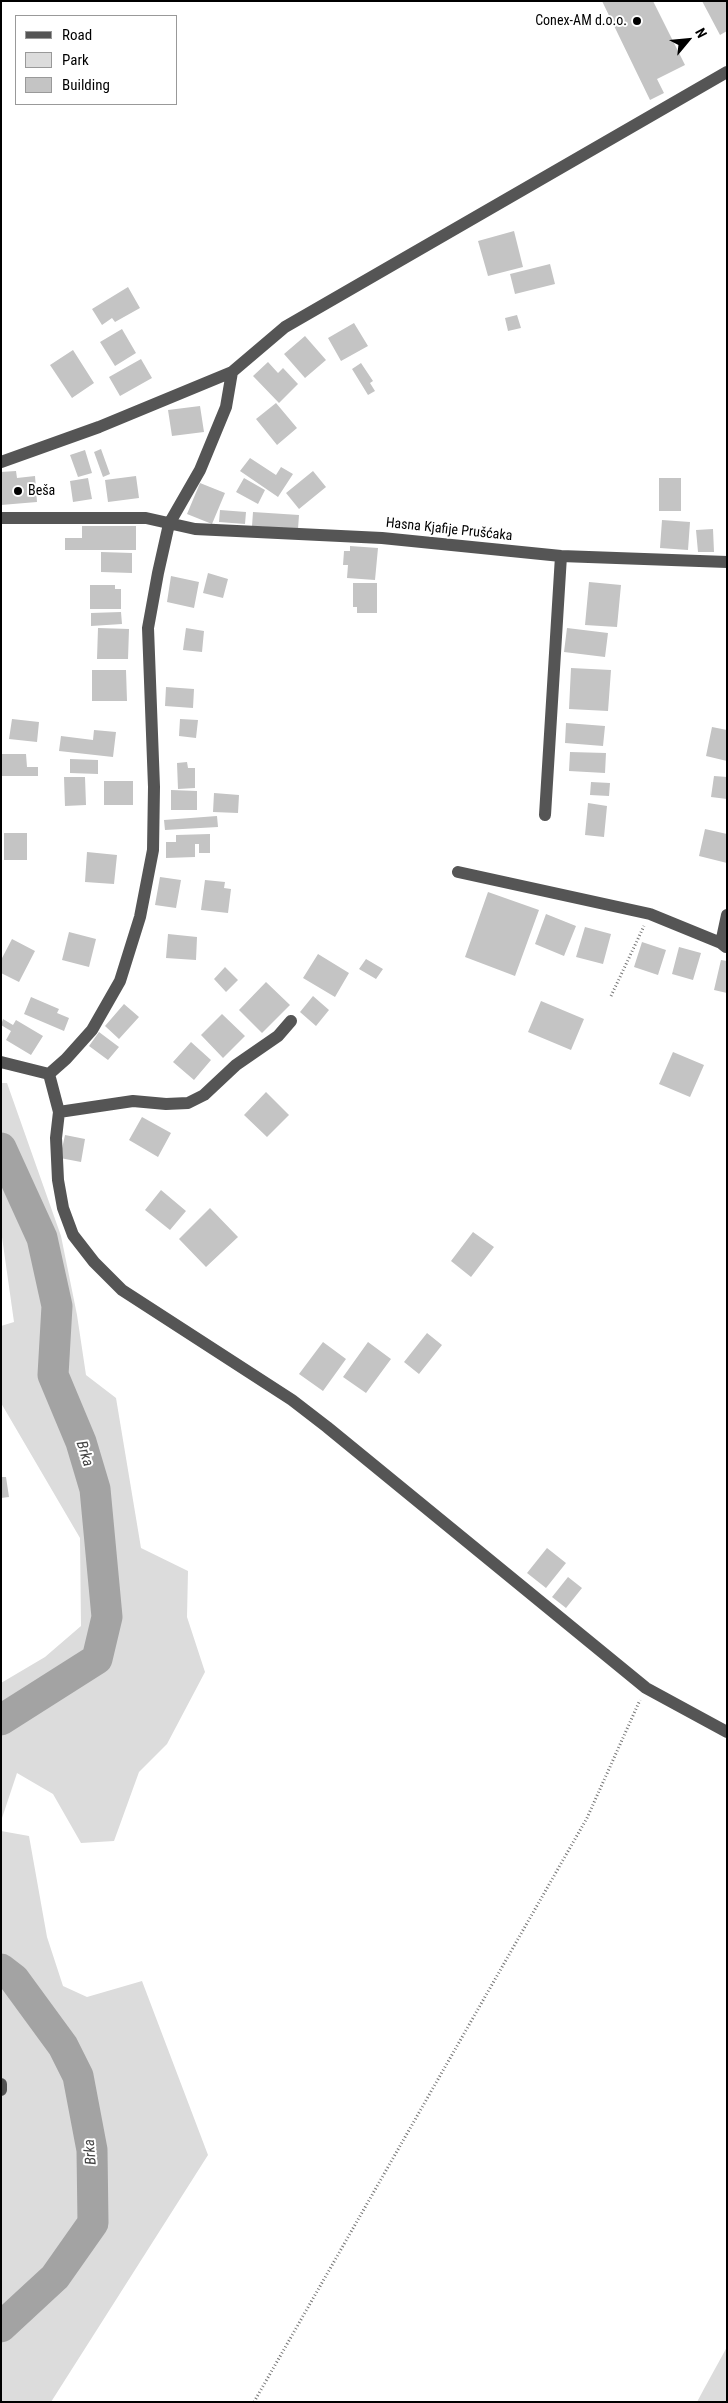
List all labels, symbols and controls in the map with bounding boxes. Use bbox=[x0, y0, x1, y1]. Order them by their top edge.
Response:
place label: Conex-AM d.o.o. bbox=[535, 13, 627, 29]
legend bbox=[15, 15, 178, 105]
marker: Conex-AM d.o.o. bbox=[631, 15, 643, 27]
north arrow bbox=[663, 15, 713, 65]
text: N bbox=[692, 25, 710, 40]
text: Road bbox=[62, 26, 92, 44]
text: Park bbox=[62, 51, 89, 69]
text: Building bbox=[62, 76, 110, 94]
place label: Beša bbox=[28, 483, 55, 499]
marker: Beša bbox=[12, 485, 24, 497]
street label: Hasna Kjafije Prušćaka bbox=[385, 515, 513, 545]
water label: Brka bbox=[71, 1439, 97, 1469]
water label: Brka bbox=[81, 2138, 101, 2166]

